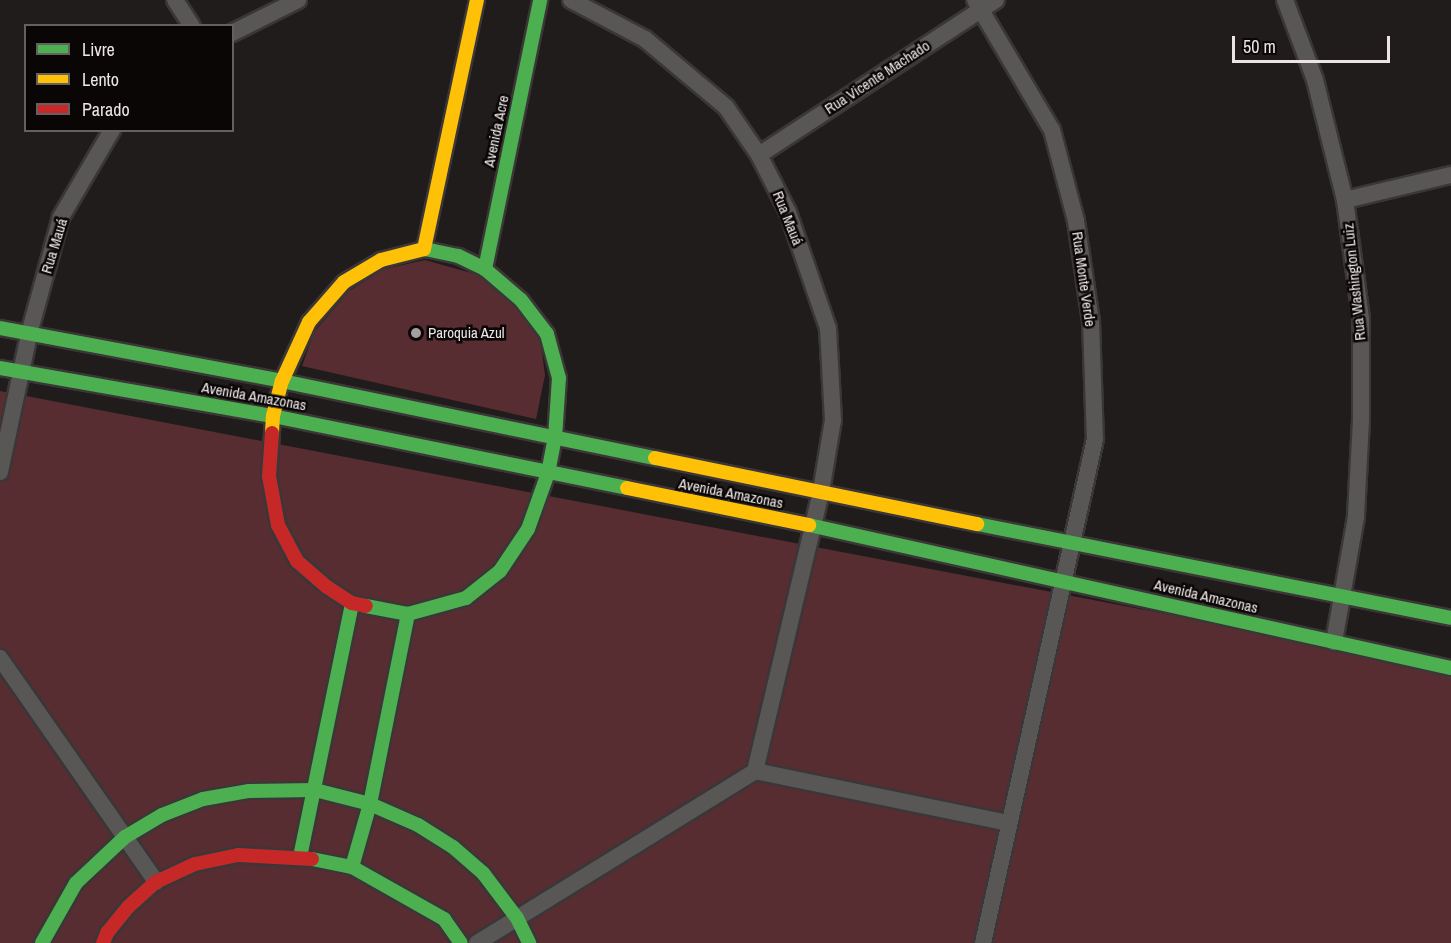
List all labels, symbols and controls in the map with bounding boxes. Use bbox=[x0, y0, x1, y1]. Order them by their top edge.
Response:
legend bbox=[24, 24, 234, 132]
scale bar bbox=[1235, 24, 1392, 62]
text: 50 m bbox=[1243, 34, 1276, 59]
street label: Rua Vicente Machado bbox=[821, 36, 933, 118]
text: Livre bbox=[82, 37, 115, 62]
text: Lento bbox=[82, 67, 119, 92]
street label: Avenida Acre bbox=[480, 93, 512, 169]
text: Parado bbox=[82, 97, 130, 122]
street label: Rua Mauá bbox=[769, 188, 807, 248]
street label: Rua Mauá bbox=[37, 216, 71, 276]
street label: Rua Washington Luiz bbox=[1339, 222, 1369, 342]
street label: Rua Monte Verde bbox=[1068, 230, 1100, 328]
place label: Paroquia Azul bbox=[428, 324, 505, 342]
marker: Paroquia Azul bbox=[409, 326, 423, 340]
street label: Avenida Amazonas bbox=[200, 378, 308, 414]
street label: Avenida Amazonas bbox=[677, 474, 785, 512]
street label: Avenida Amazonas bbox=[1152, 575, 1260, 617]

